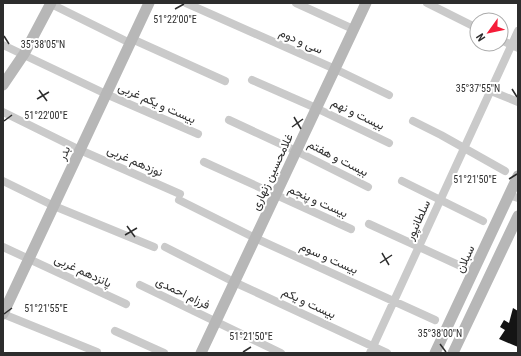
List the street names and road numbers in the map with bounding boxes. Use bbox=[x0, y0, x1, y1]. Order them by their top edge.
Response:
street label: سی و دوم bbox=[277, 25, 325, 58]
street label: بیست و یکم غربی bbox=[116, 80, 198, 127]
street label: بیست و نهم bbox=[329, 95, 387, 134]
street label: غلامحسین زنهاری bbox=[248, 132, 297, 213]
street label: بیست و هفتم bbox=[305, 137, 371, 180]
street label: نوزدهم غربی bbox=[105, 143, 165, 180]
street label: بدر bbox=[54, 144, 74, 164]
street label: بیست و پنجم bbox=[286, 182, 350, 221]
street label: سلطانپور bbox=[402, 198, 434, 243]
street label: بیست و سوم bbox=[297, 239, 360, 278]
street label: سبلان bbox=[453, 243, 477, 275]
street label: پانزدهم غربی bbox=[52, 252, 114, 291]
street label: فرزام احمدی bbox=[153, 274, 212, 313]
street label: بیست و یکم bbox=[280, 285, 338, 322]

